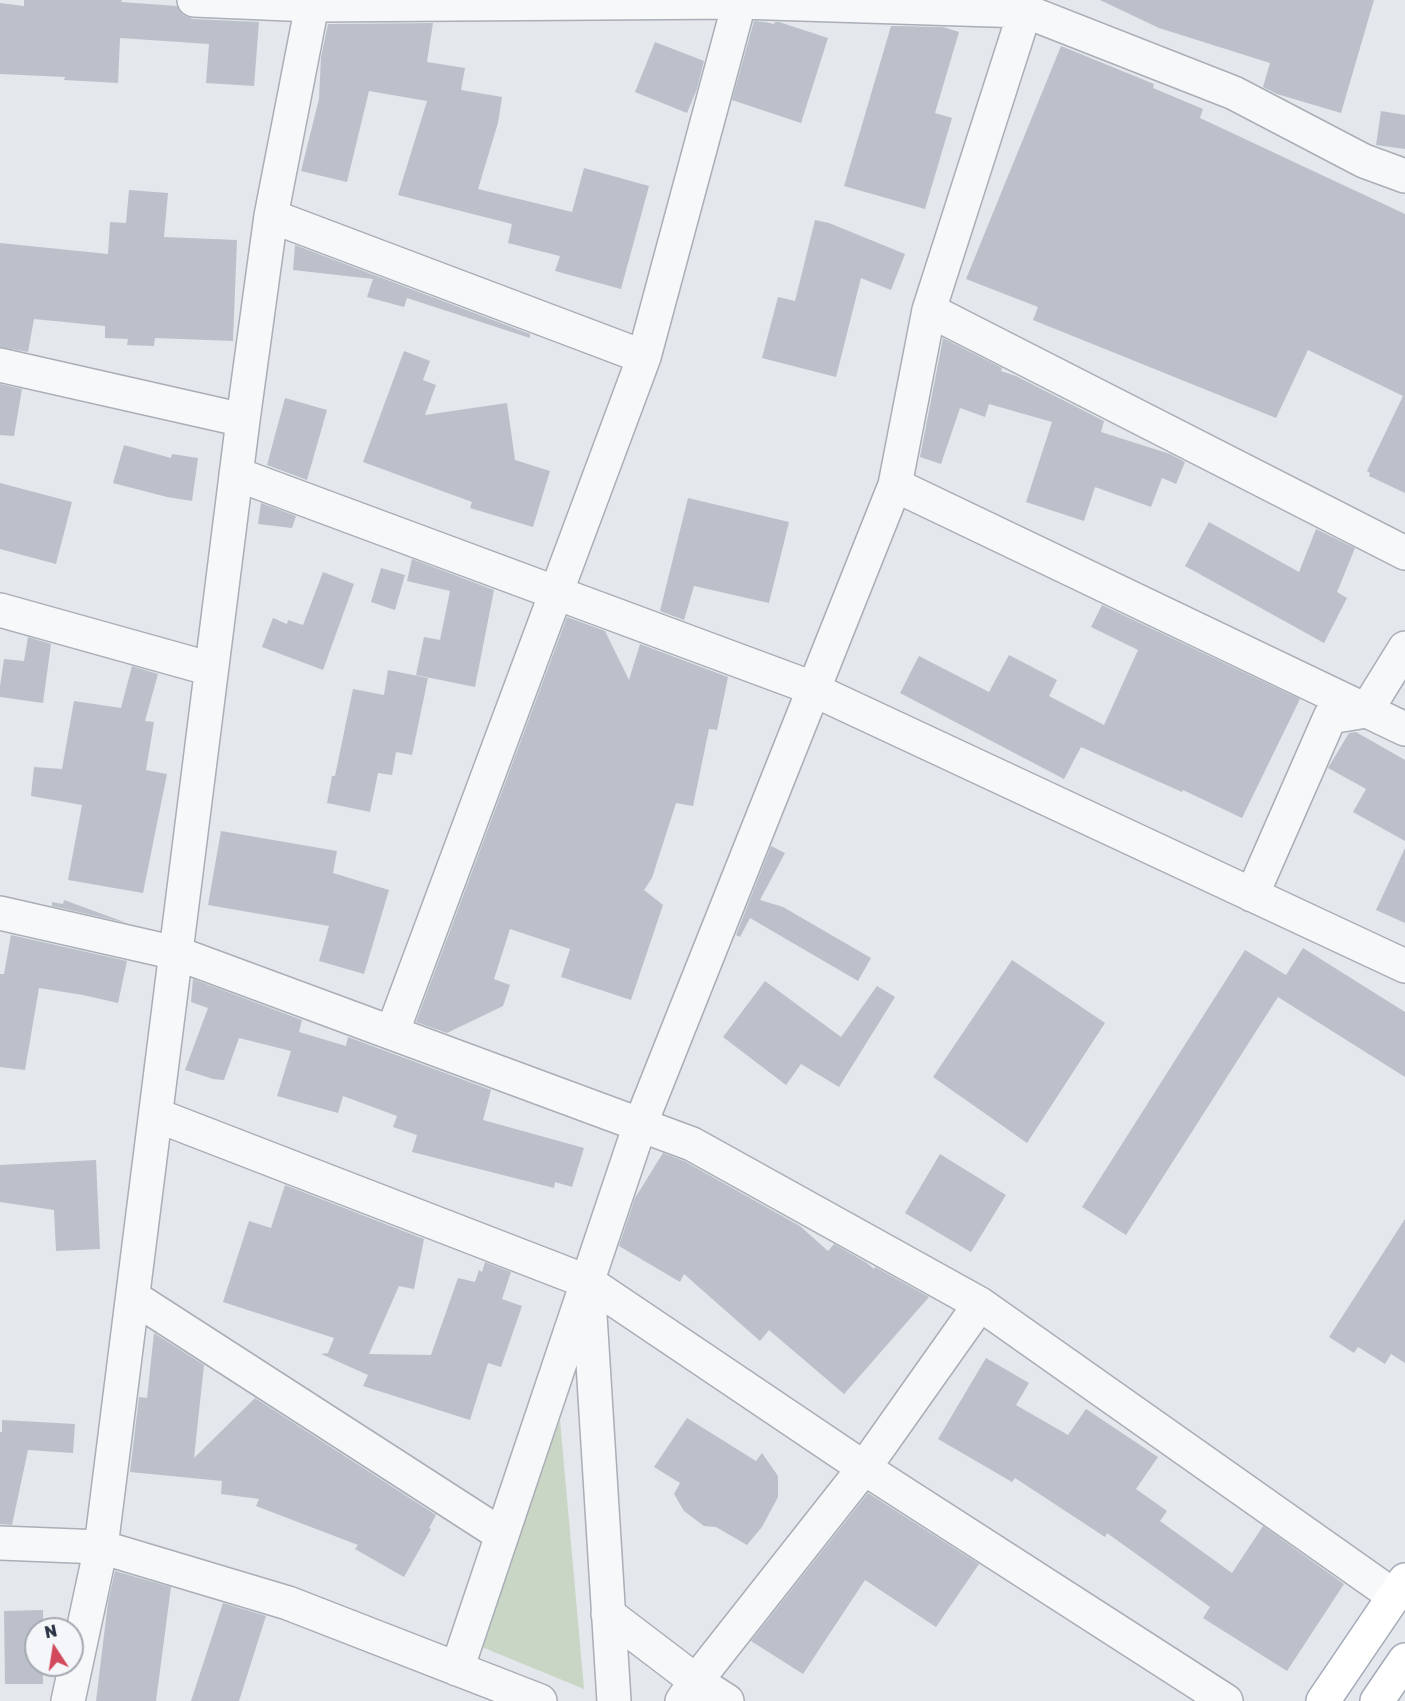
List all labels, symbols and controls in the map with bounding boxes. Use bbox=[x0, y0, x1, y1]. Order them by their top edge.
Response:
north arrow bbox=[24, 1617, 84, 1677]
text: N bbox=[43, 1620, 59, 1642]

